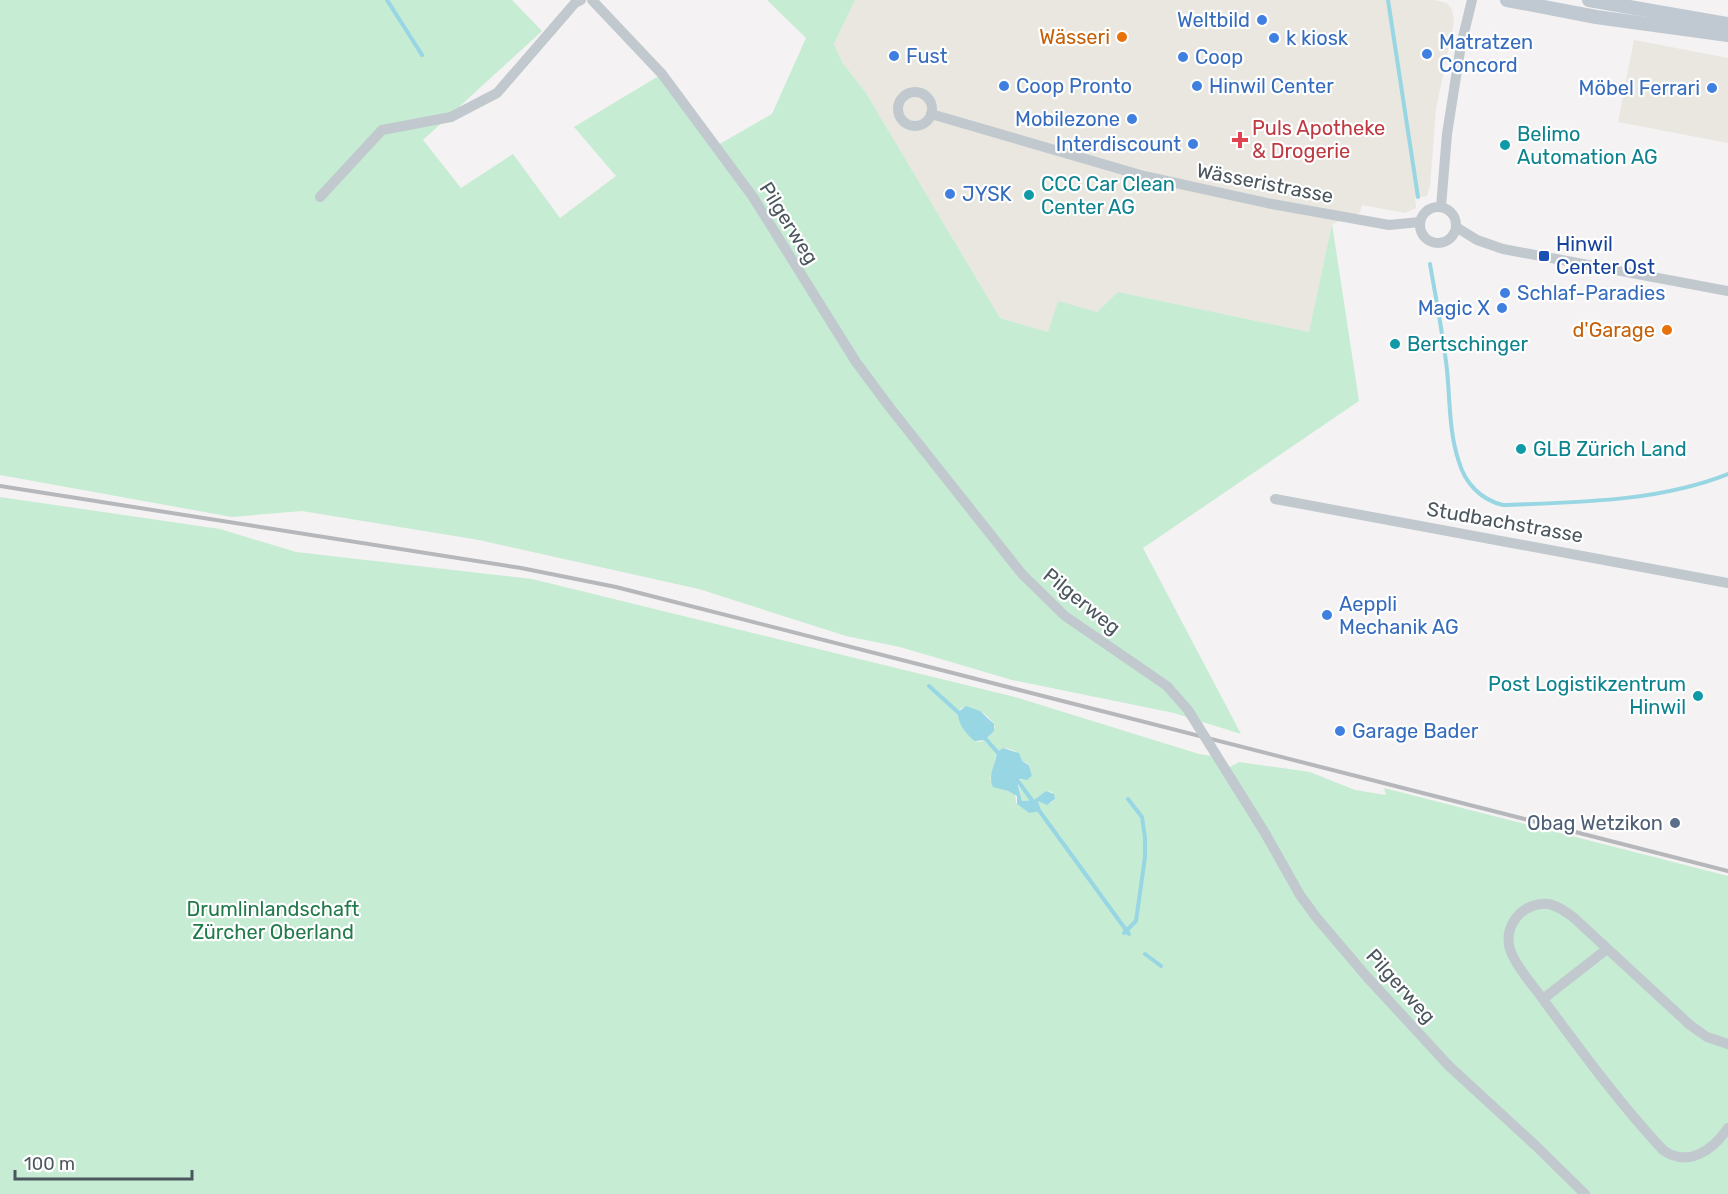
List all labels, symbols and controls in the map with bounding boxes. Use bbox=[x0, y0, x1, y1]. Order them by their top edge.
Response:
place label: Weltbild bbox=[1177, 8, 1250, 32]
marker: Weltbild bbox=[1255, 13, 1269, 27]
place label: Wässeri bbox=[1039, 25, 1110, 49]
place label: k kiosk bbox=[1286, 26, 1349, 50]
marker: Wässeri bbox=[1115, 30, 1129, 44]
place label: Matratzen Concord bbox=[1439, 30, 1533, 77]
marker: k kiosk bbox=[1267, 31, 1281, 45]
place label: Fust bbox=[906, 44, 948, 68]
place label: Coop bbox=[1195, 45, 1243, 69]
marker: Matratzen Concord bbox=[1420, 47, 1434, 61]
marker: Fust bbox=[887, 49, 901, 63]
marker: Coop bbox=[1176, 50, 1190, 64]
place label: Coop Pronto bbox=[1016, 74, 1132, 98]
place label: Hinwil Center bbox=[1209, 74, 1334, 98]
place label: Möbel Ferrari bbox=[1579, 76, 1700, 100]
marker: Coop Pronto bbox=[997, 79, 1011, 93]
marker: Hinwil Center bbox=[1190, 79, 1204, 93]
marker: Möbel Ferrari bbox=[1705, 81, 1719, 95]
place label: Mobilezone bbox=[1015, 107, 1120, 131]
marker: Mobilezone bbox=[1125, 112, 1139, 126]
place label: Puls Apotheke & Drogerie bbox=[1252, 116, 1385, 163]
place label: Belimo Automation AG bbox=[1517, 122, 1658, 169]
place label: Interdiscount bbox=[1056, 132, 1181, 156]
marker: Puls Apotheke & Drogerie bbox=[1233, 133, 1247, 147]
marker: Interdiscount bbox=[1186, 137, 1200, 151]
marker: Belimo Automation AG bbox=[1498, 138, 1512, 152]
street label: Wässeristrasse bbox=[1195, 158, 1335, 208]
place label: CCC Car Clean Center AG bbox=[1041, 172, 1175, 219]
street label: Pilgerweg bbox=[754, 178, 824, 268]
place label: JYSK bbox=[962, 182, 1012, 206]
marker: JYSK bbox=[943, 187, 957, 201]
marker: CCC Car Clean Center AG bbox=[1022, 188, 1036, 202]
place label: Hinwil Center Ost bbox=[1556, 232, 1655, 279]
marker: Hinwil Center Ost bbox=[1537, 249, 1551, 263]
place label: Schlaf-Paradies bbox=[1517, 281, 1665, 305]
marker: Schlaf-Paradies bbox=[1498, 286, 1512, 300]
place label: Magic X bbox=[1418, 296, 1490, 320]
marker: Magic X bbox=[1495, 301, 1509, 315]
place label: d'Garage bbox=[1572, 318, 1655, 342]
marker: d'Garage bbox=[1660, 323, 1674, 337]
place label: Bertschinger bbox=[1407, 332, 1528, 356]
marker: Bertschinger bbox=[1388, 337, 1402, 351]
place label: GLB Zürich Land bbox=[1533, 437, 1687, 461]
marker: GLB Zürich Land bbox=[1514, 442, 1528, 456]
street label: Studbachstrasse bbox=[1425, 496, 1585, 548]
street label: Pilgerweg bbox=[1039, 563, 1125, 639]
place label: Aeppli Mechanik AG bbox=[1339, 592, 1459, 639]
marker: Aeppli Mechanik AG bbox=[1320, 608, 1334, 622]
place label: Post Logistikzentrum Hinwil bbox=[1488, 672, 1686, 719]
marker: Post Logistikzentrum Hinwil bbox=[1691, 689, 1705, 703]
place label: Garage Bader bbox=[1352, 719, 1479, 743]
marker: Garage Bader bbox=[1333, 724, 1347, 738]
place label: Obag Wetzikon bbox=[1527, 811, 1663, 835]
marker: Obag Wetzikon bbox=[1668, 816, 1682, 830]
park label: Drumlinlandschaft Zürcher Oberland bbox=[187, 897, 360, 944]
street label: Pilgerweg bbox=[1361, 944, 1441, 1028]
scale bar bbox=[15, 1143, 192, 1181]
text: 100 m bbox=[24, 1153, 75, 1175]

